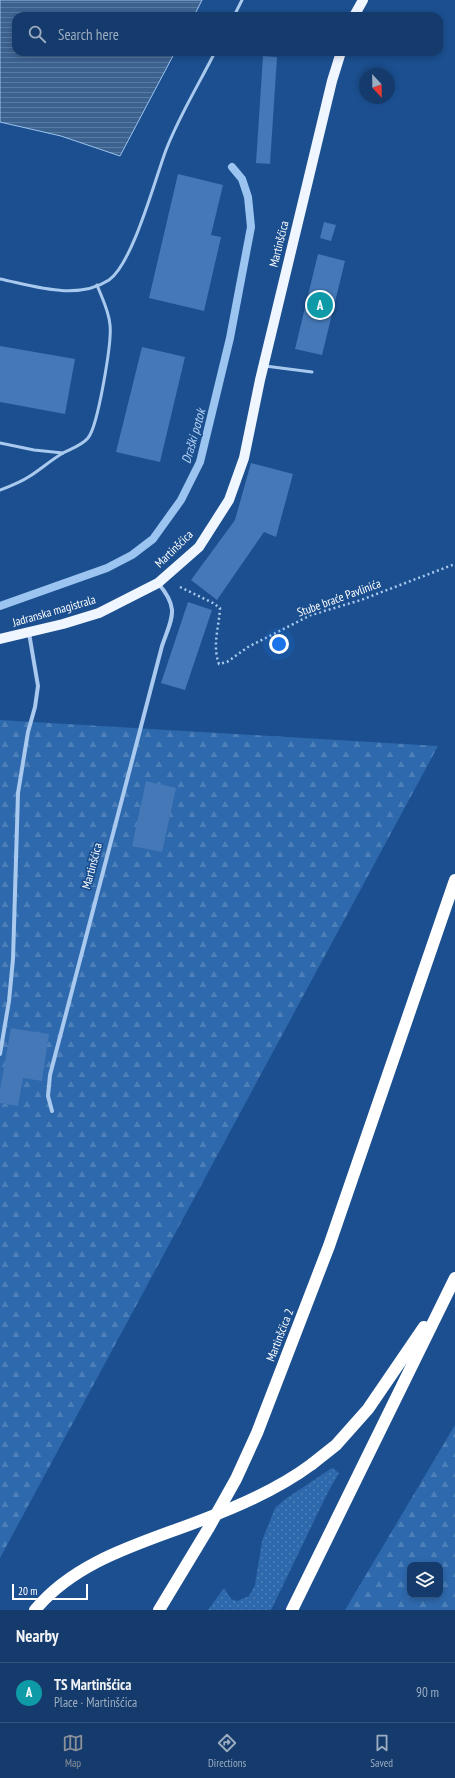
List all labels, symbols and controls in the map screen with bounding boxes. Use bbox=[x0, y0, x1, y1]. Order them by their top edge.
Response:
search box bbox=[12, 12, 443, 56]
icon: search bbox=[26, 23, 48, 45]
text: Search here bbox=[58, 25, 119, 44]
north arrow bbox=[359, 68, 395, 104]
street label: Martinšćica bbox=[266, 219, 292, 269]
pin: A bbox=[307, 290, 333, 320]
water label: Draški potok bbox=[178, 405, 210, 465]
street label: Martinšćica bbox=[151, 527, 196, 570]
street label: Stube braće Pavlinića bbox=[295, 575, 383, 620]
street label: Jadranska magistrala bbox=[10, 591, 97, 630]
your location bbox=[269, 634, 289, 654]
street label: Martinšćica bbox=[78, 841, 105, 891]
street label: Martinšćica 2 bbox=[263, 1306, 296, 1363]
map controls bbox=[407, 1562, 443, 1598]
button: layers bbox=[407, 1562, 443, 1598]
scale bar bbox=[12, 1582, 88, 1601]
text: 20 m bbox=[18, 1584, 37, 1598]
text: Nearby bbox=[16, 1625, 59, 1647]
text: TS Martinšćica bbox=[54, 1675, 132, 1694]
text: A bbox=[26, 1684, 32, 1701]
text: 90 m bbox=[416, 1684, 439, 1701]
text: Place · Martinšćica bbox=[54, 1694, 137, 1711]
tab: Map bbox=[62, 1732, 84, 1770]
tab: Directions bbox=[208, 1732, 246, 1770]
tab: Saved bbox=[370, 1732, 393, 1770]

